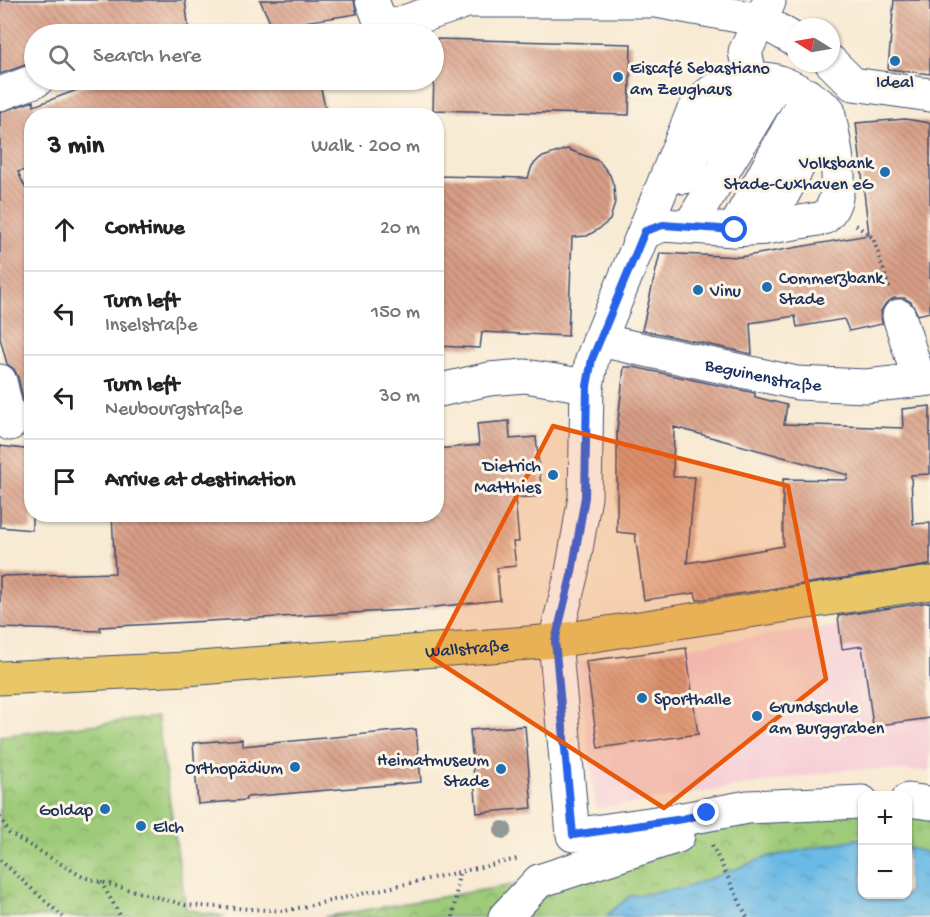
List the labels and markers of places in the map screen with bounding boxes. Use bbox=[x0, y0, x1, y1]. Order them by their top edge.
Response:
marker: Ideal bbox=[888, 54, 902, 68]
place label: Eiscafé Sebastiano am Zeughaus bbox=[630, 59, 770, 101]
marker: Eiscafé Sebastiano am Zeughaus bbox=[611, 70, 625, 84]
place label: Ideal bbox=[876, 73, 914, 94]
place label: Volksbank Stade-Cuxhaven eG bbox=[724, 154, 875, 196]
marker: Volksbank Stade-Cuxhaven eG bbox=[878, 165, 892, 179]
place label: Commerzbank Stade bbox=[779, 269, 885, 311]
marker: Commerzbank Stade bbox=[760, 280, 774, 294]
place label: Vinu bbox=[709, 282, 741, 303]
marker: Vinu bbox=[691, 283, 705, 297]
place label: Dietrich Matthies bbox=[474, 457, 542, 499]
marker: Dietrich Matthies bbox=[546, 468, 560, 482]
place label: Sporthalle bbox=[654, 690, 732, 711]
marker: Sporthalle bbox=[635, 691, 649, 705]
place label: Grundschule am Burggraben bbox=[769, 698, 885, 740]
marker: Grundschule am Burggraben bbox=[750, 709, 764, 723]
place label: Heimatmuseum Stade bbox=[377, 751, 490, 793]
place label: Orthopädium bbox=[185, 759, 283, 780]
marker: Orthopädium bbox=[288, 760, 302, 774]
marker: Heimatmuseum Stade bbox=[494, 762, 508, 776]
place label: Goldap bbox=[39, 801, 93, 822]
marker: Goldap bbox=[98, 802, 112, 816]
place label: Elch bbox=[153, 818, 184, 839]
marker: Elch bbox=[134, 819, 148, 833]

